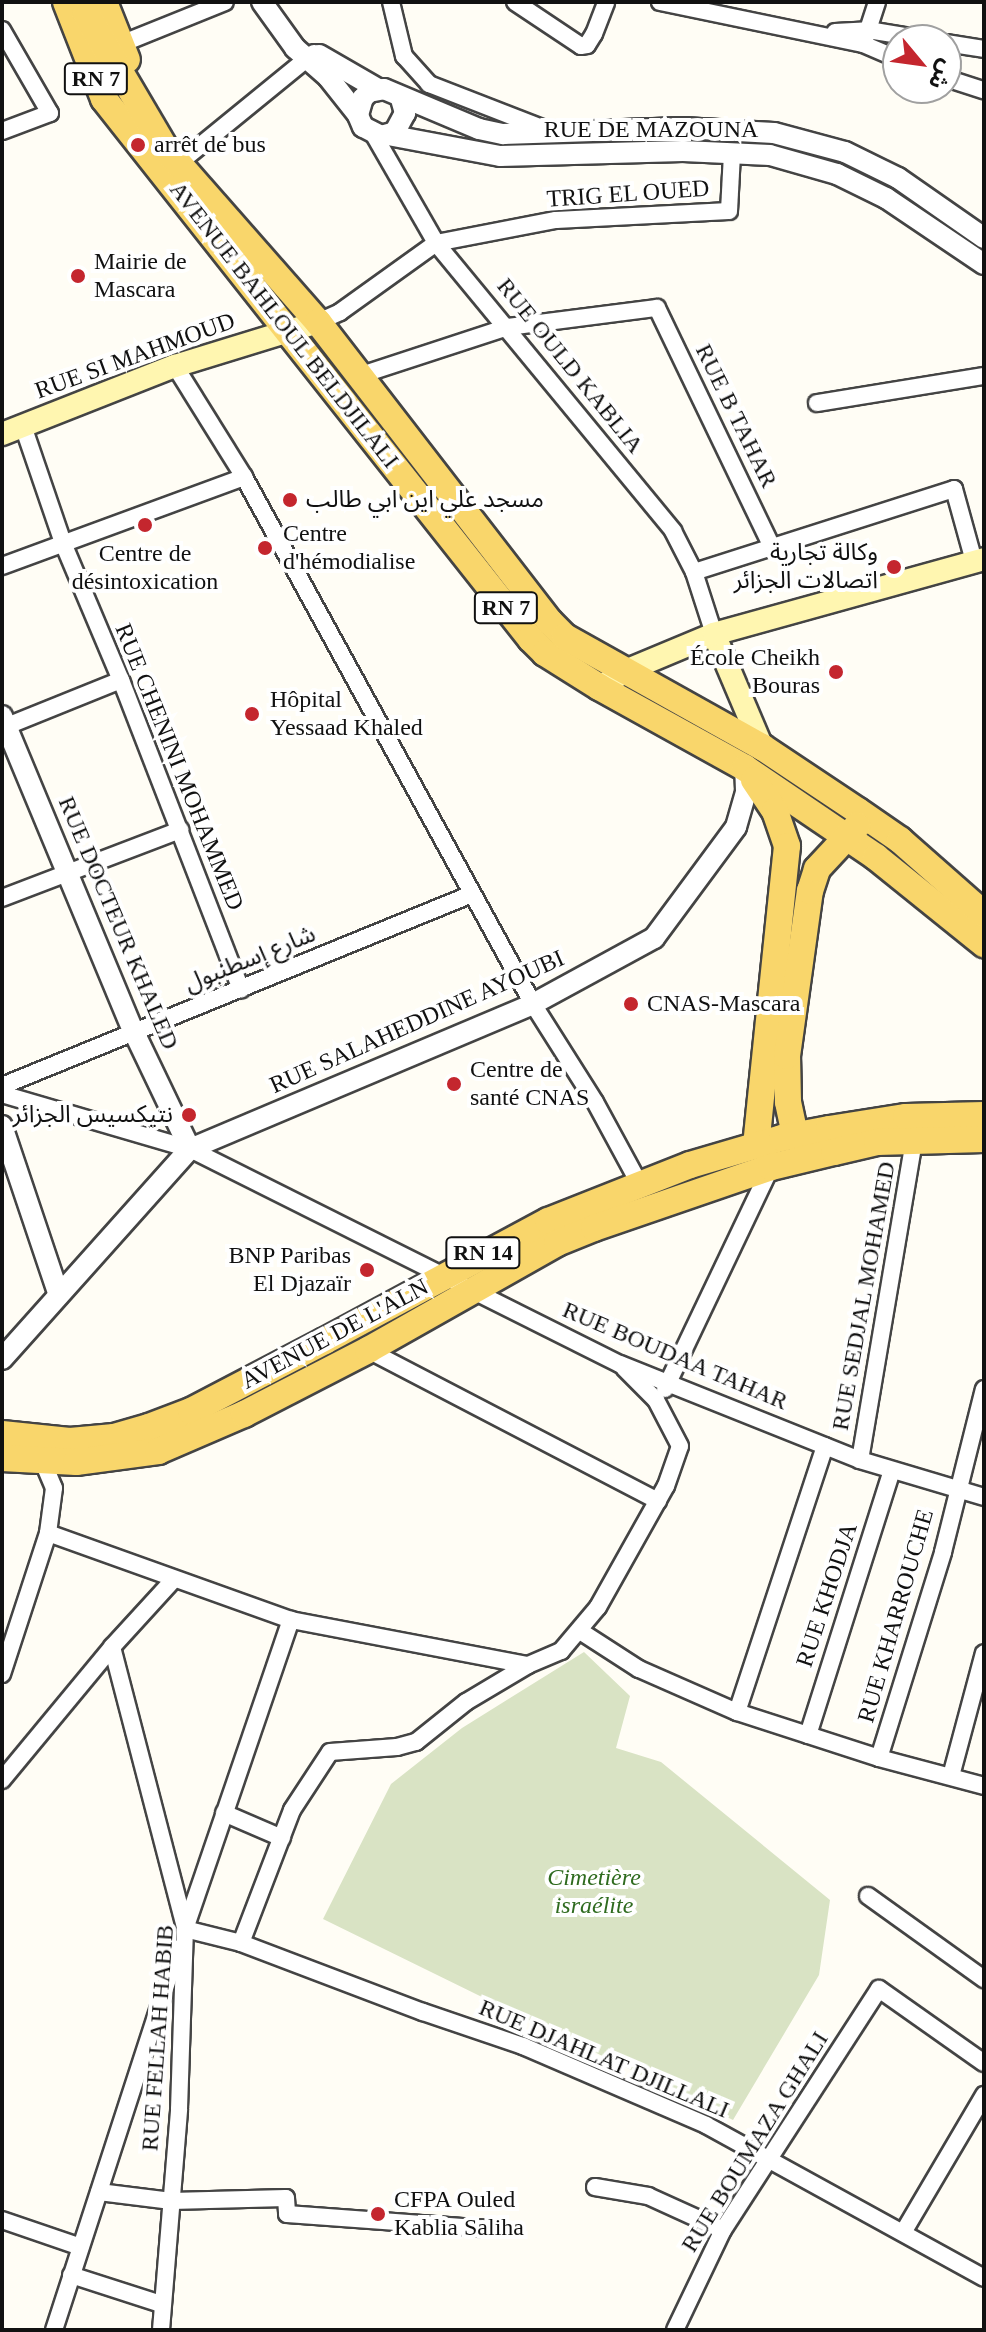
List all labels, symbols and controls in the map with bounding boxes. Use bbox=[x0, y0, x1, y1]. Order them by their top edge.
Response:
north arrow bbox=[882, 24, 962, 104]
text: ش bbox=[923, 56, 960, 94]
road number: RN 7 bbox=[62, 61, 130, 97]
street label: RUE DE MAZOUNA bbox=[544, 116, 758, 144]
place label: arrêt de bus bbox=[154, 131, 266, 159]
marker: arrêt de bus bbox=[129, 136, 147, 154]
street label: TRIG EL OUED bbox=[545, 174, 711, 214]
street label: AVENUE BAHLOUL BELDJILALI bbox=[163, 176, 405, 474]
place label: Mairie de Mascara bbox=[94, 248, 187, 304]
marker: Mairie de Mascara bbox=[69, 267, 87, 285]
street label: RUE OULD KABLIA bbox=[490, 272, 650, 460]
street label: RUE SI MAHMOUD bbox=[31, 306, 239, 406]
street label: RUE B TAHAR bbox=[689, 339, 783, 493]
place label: مسجد علي اين ابي طالب bbox=[306, 486, 544, 514]
marker: مسجد علي اين ابي طالب bbox=[281, 491, 299, 509]
marker: Centre de désintoxication bbox=[134, 514, 156, 536]
place label: Centre d'hémodialise bbox=[283, 520, 415, 576]
marker: Centre d'hémodialise bbox=[254, 537, 276, 559]
place label: وكالة تجارية اتصالات الجزائر bbox=[734, 539, 878, 595]
place label: Centre de désintoxication bbox=[72, 540, 218, 596]
marker: وكالة تجارية اتصالات الجزائر bbox=[885, 558, 903, 576]
road number: RN 7 bbox=[472, 590, 540, 626]
street label: RUE CHENINI MOHAMMED bbox=[108, 619, 250, 915]
place label: École Cheikh Bouras bbox=[690, 644, 820, 700]
marker: École Cheikh Bouras bbox=[827, 663, 845, 681]
place label: Hôpital Yessaad Khaled bbox=[270, 686, 423, 742]
marker: Hôpital Yessaad Khaled bbox=[241, 703, 263, 725]
street label: RUE DOCTEUR KHALED bbox=[52, 792, 184, 1054]
street label: شارع إسطنبول bbox=[180, 920, 320, 998]
street label: RUE SALAHEDDINE AYOUBI bbox=[265, 944, 569, 1100]
place label: CNAS-Mascara bbox=[647, 990, 800, 1018]
marker: CNAS-Mascara bbox=[622, 995, 640, 1013]
place label: Centre de santé CNAS bbox=[470, 1056, 589, 1112]
marker: Centre de santé CNAS bbox=[445, 1075, 463, 1093]
place label: نتيكسيس الجزائر bbox=[13, 1101, 173, 1129]
marker: نتيكسيس الجزائر bbox=[180, 1106, 198, 1124]
street label: RUE SEDJAL MOHAMED bbox=[826, 1159, 902, 1433]
road number: RN 14 bbox=[445, 1235, 521, 1271]
place label: BNP Paribas El Djazaïr bbox=[228, 1242, 351, 1298]
marker: BNP Paribas El Djazaïr bbox=[358, 1261, 376, 1279]
street label: AVENUE DE L'ALN bbox=[236, 1272, 434, 1396]
street label: RUE BOUDAA TAHAR bbox=[557, 1295, 793, 1417]
street label: RUE KHARROUCHE bbox=[852, 1506, 940, 1726]
street label: RUE KHODJA bbox=[790, 1519, 864, 1671]
park label: Cimetière israélite bbox=[547, 1864, 641, 1920]
street label: RUE FELLAH HABIB bbox=[136, 1924, 180, 2152]
street label: RUE DJAHLAT DJILLALI bbox=[474, 1993, 734, 2125]
street label: RUE BOUMAZA GHALI bbox=[675, 2026, 835, 2258]
place label: CFPA Ouled Kablia Saliha bbox=[394, 2186, 524, 2242]
marker: CFPA Ouled Kablia Saliha bbox=[369, 2205, 387, 2223]

